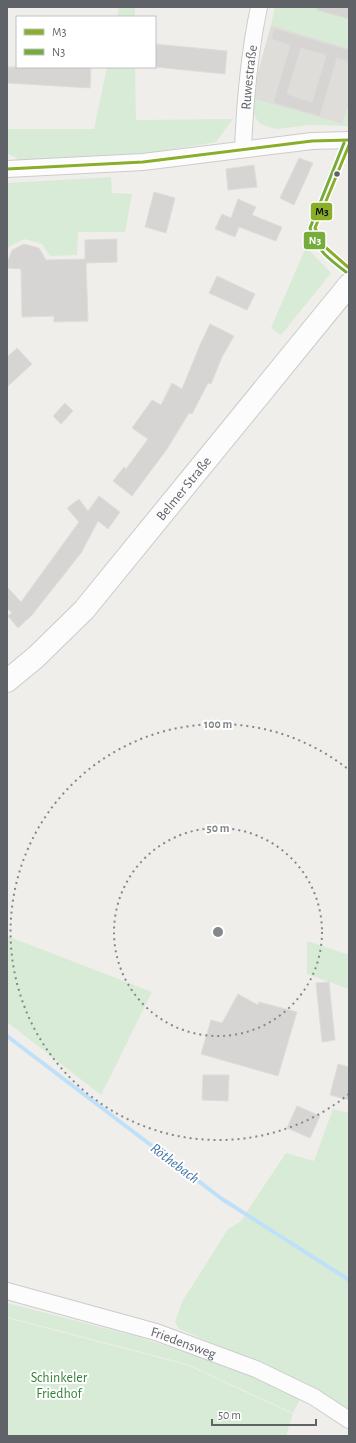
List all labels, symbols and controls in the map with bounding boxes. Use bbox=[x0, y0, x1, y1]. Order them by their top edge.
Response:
legend bbox=[16, 16, 156, 68]
text: M3 bbox=[52, 26, 66, 38]
street label: Ruwestraße bbox=[239, 44, 260, 110]
text: N3 bbox=[52, 46, 65, 58]
unlabelled marker bbox=[332, 169, 342, 179]
line badge: M3 bbox=[310, 202, 333, 221]
text: M3 bbox=[315, 206, 329, 217]
line badge: N3 bbox=[303, 231, 326, 250]
text: N3 bbox=[309, 235, 321, 246]
street label: Belmer Straße bbox=[154, 454, 214, 523]
text: 100 m bbox=[204, 718, 232, 730]
text: 50 m bbox=[207, 822, 230, 834]
centre of rings bbox=[211, 925, 225, 939]
water label: Röthebach bbox=[148, 1140, 202, 1186]
street label: Friedensweg bbox=[149, 1325, 218, 1362]
park label: Schinkeler Friedhof bbox=[31, 1371, 88, 1401]
scale bar bbox=[212, 1401, 316, 1427]
text: 50 m bbox=[218, 1409, 241, 1421]

